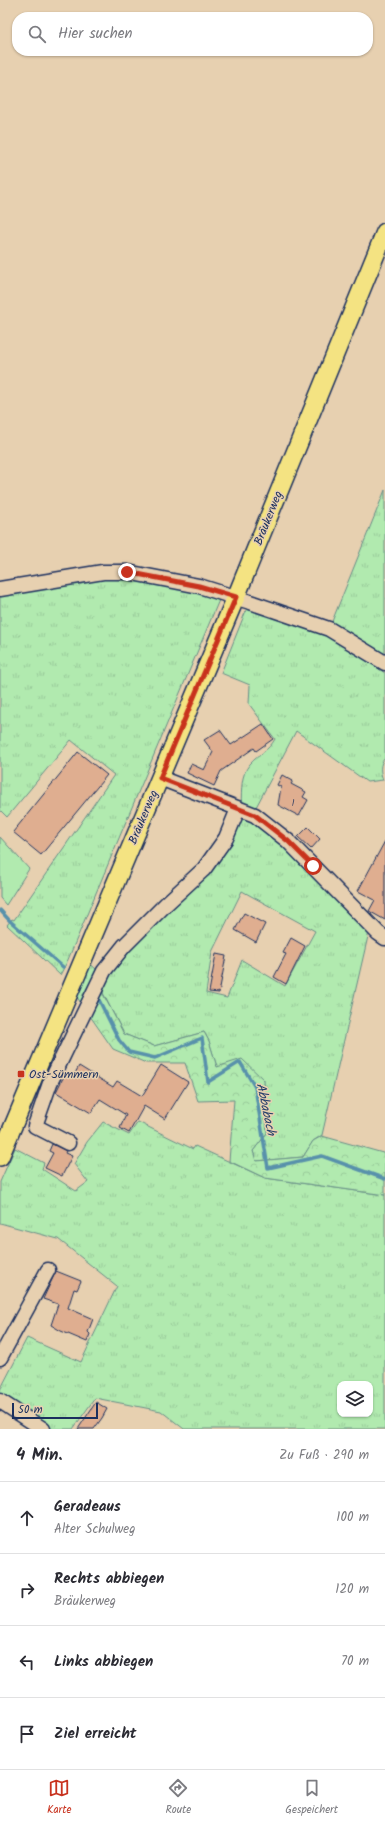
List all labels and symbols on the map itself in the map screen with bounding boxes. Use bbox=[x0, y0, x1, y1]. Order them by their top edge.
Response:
street label: Bräukerweg bbox=[249, 488, 288, 548]
route end bbox=[118, 563, 136, 581]
street label: Bräukerweg bbox=[124, 787, 164, 847]
house number: 1 bbox=[291, 795, 295, 811]
route start bbox=[304, 857, 322, 875]
place label: Ost-Sümmern bbox=[29, 1065, 99, 1084]
marker: Ost-Sümmern bbox=[16, 1069, 26, 1079]
water label: Abbabach bbox=[250, 1081, 282, 1139]
scale bar bbox=[12, 1401, 98, 1420]

